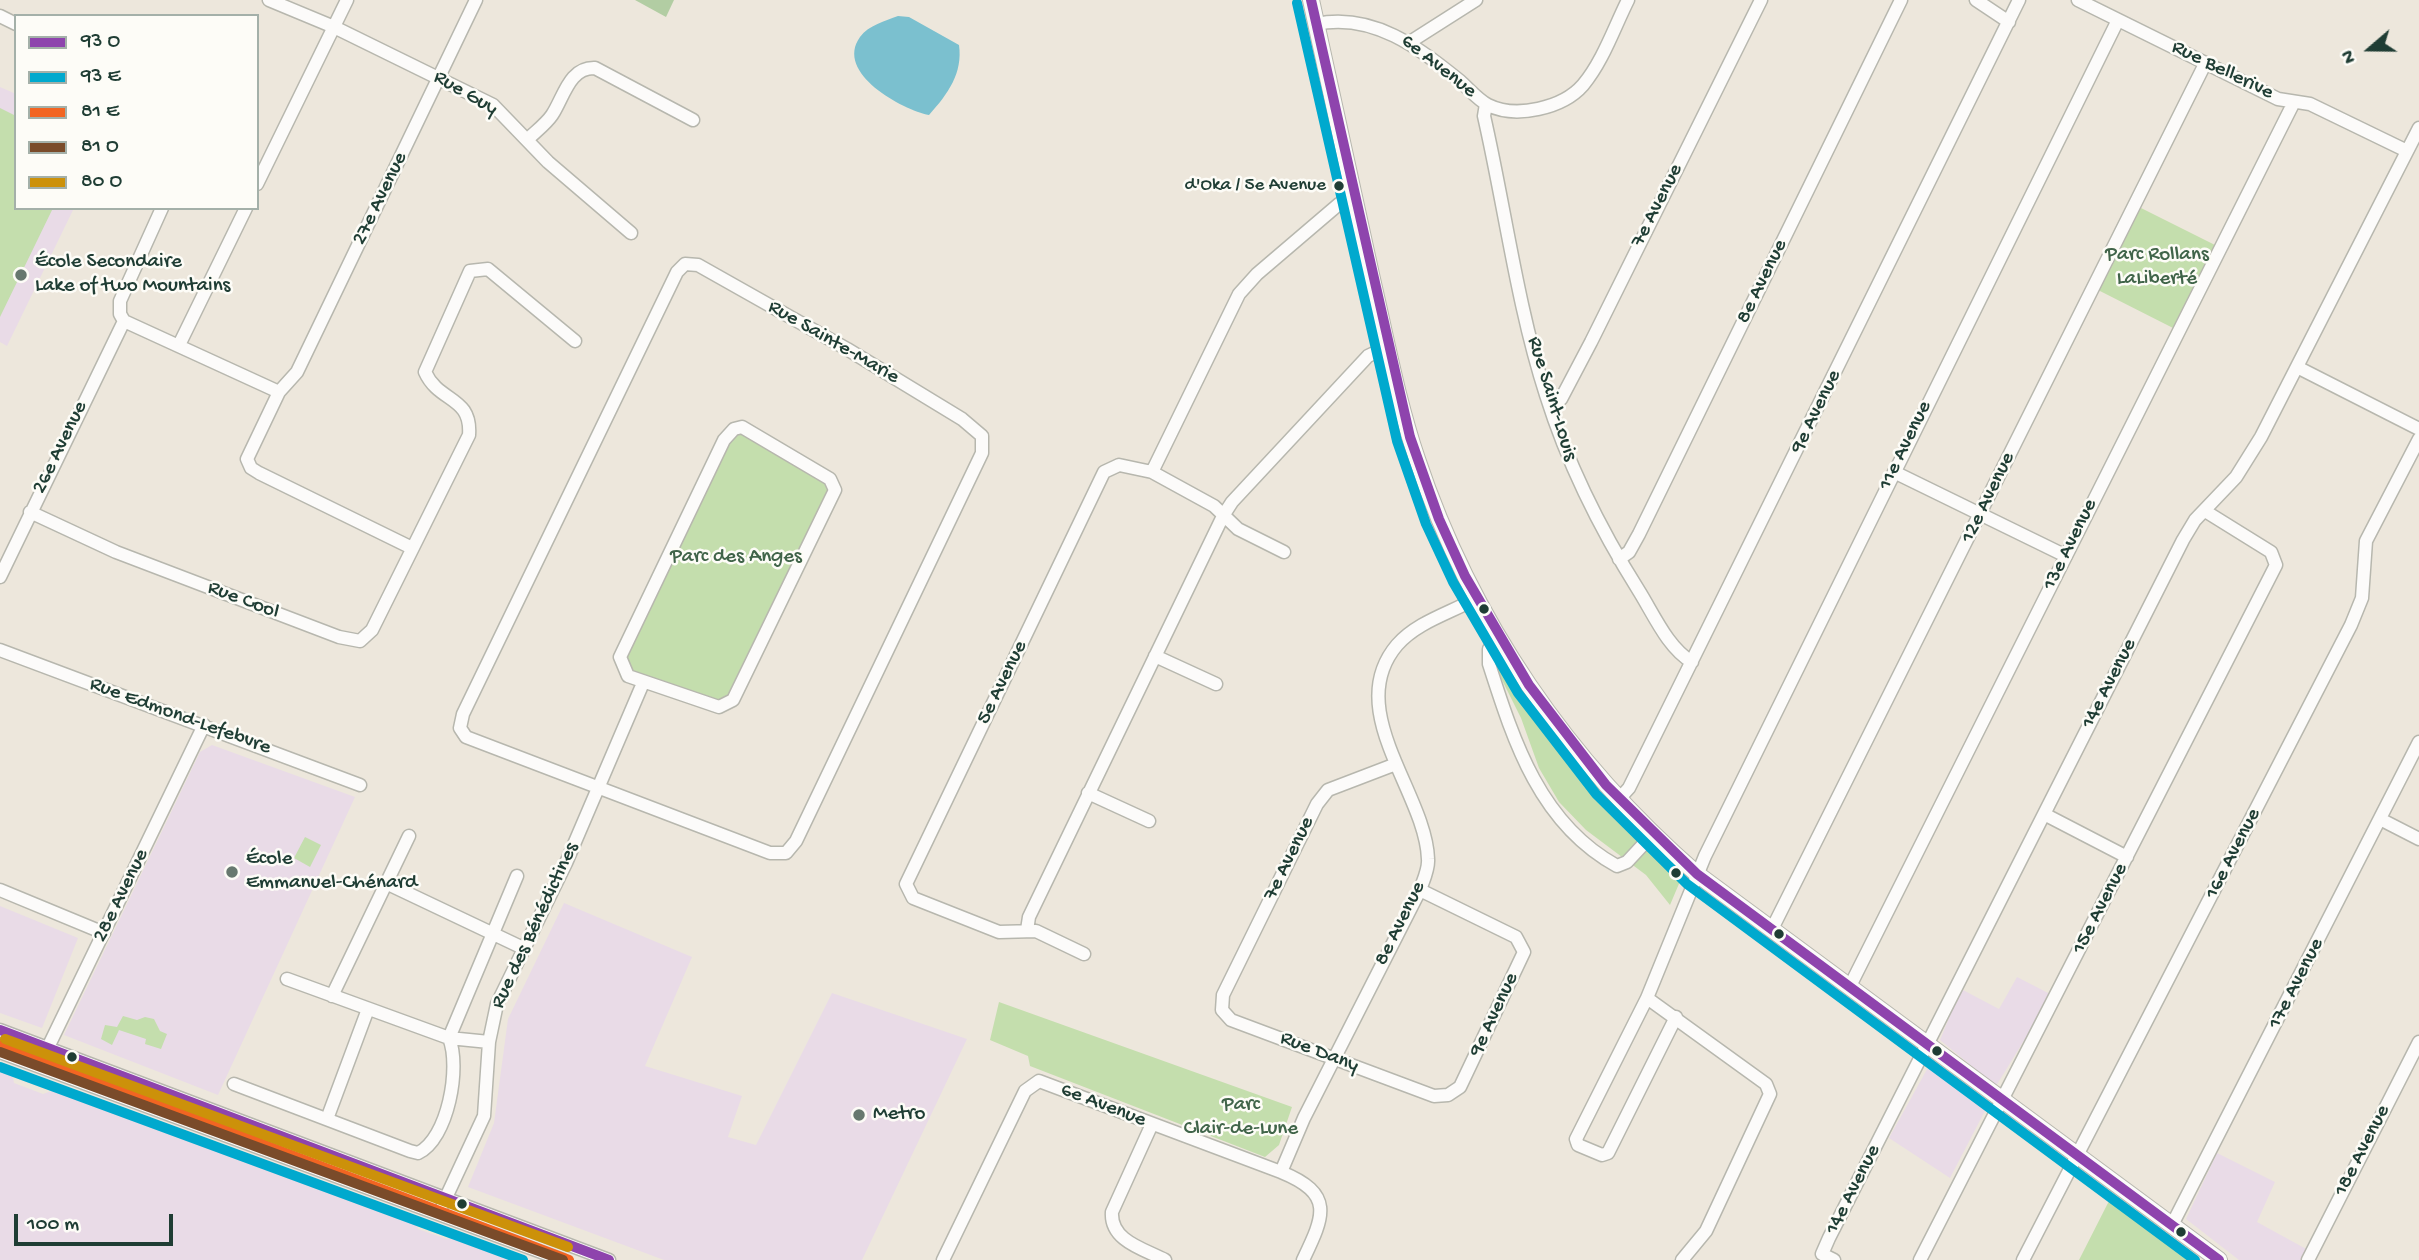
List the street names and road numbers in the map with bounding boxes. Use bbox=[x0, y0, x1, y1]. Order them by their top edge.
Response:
street label: 6e Avenue bbox=[1395, 29, 1481, 105]
street label: Rue Bellerive bbox=[2167, 35, 2277, 107]
street label: Rue Guy bbox=[428, 66, 502, 122]
street label: 27e Avenue bbox=[348, 148, 414, 250]
street label: 7e Avenue bbox=[1626, 160, 1690, 252]
street label: 8e Avenue bbox=[1732, 236, 1794, 328]
street label: Rue Sainte-Marie bbox=[763, 295, 903, 391]
street label: Rue Saint-Louis bbox=[1520, 334, 1582, 464]
street label: 9e Avenue bbox=[1786, 366, 1848, 458]
street label: 11e Avenue bbox=[1874, 397, 1938, 495]
street label: 26e Avenue bbox=[28, 398, 94, 498]
street label: 12e Avenue bbox=[1956, 449, 2022, 547]
street label: 13e Avenue bbox=[2038, 495, 2104, 595]
street label: Rue Cool bbox=[204, 576, 282, 626]
street label: 14e Avenue bbox=[2077, 635, 2143, 733]
street label: 5e Avenue bbox=[972, 637, 1034, 729]
street label: Rue Edmond-Lefebvre bbox=[86, 672, 274, 762]
street label: 16e Avenue bbox=[2201, 805, 2267, 903]
street label: 7e Avenue bbox=[1259, 813, 1321, 905]
street label: Rue des Bénédictines bbox=[486, 839, 586, 1013]
street label: 28e Avenue bbox=[89, 845, 155, 947]
street label: 15e Avenue bbox=[2067, 859, 2135, 959]
street label: 8e Avenue bbox=[1370, 878, 1432, 970]
street label: 17e Avenue bbox=[2263, 934, 2331, 1034]
street label: 9e Avenue bbox=[1465, 969, 1525, 1061]
street label: Rue Dany bbox=[1276, 1026, 1362, 1080]
street label: 6e Avenue bbox=[1057, 1078, 1149, 1134]
street label: 18e Avenue bbox=[2329, 1101, 2397, 1201]
street label: 14e Avenue bbox=[1821, 1141, 1887, 1239]

